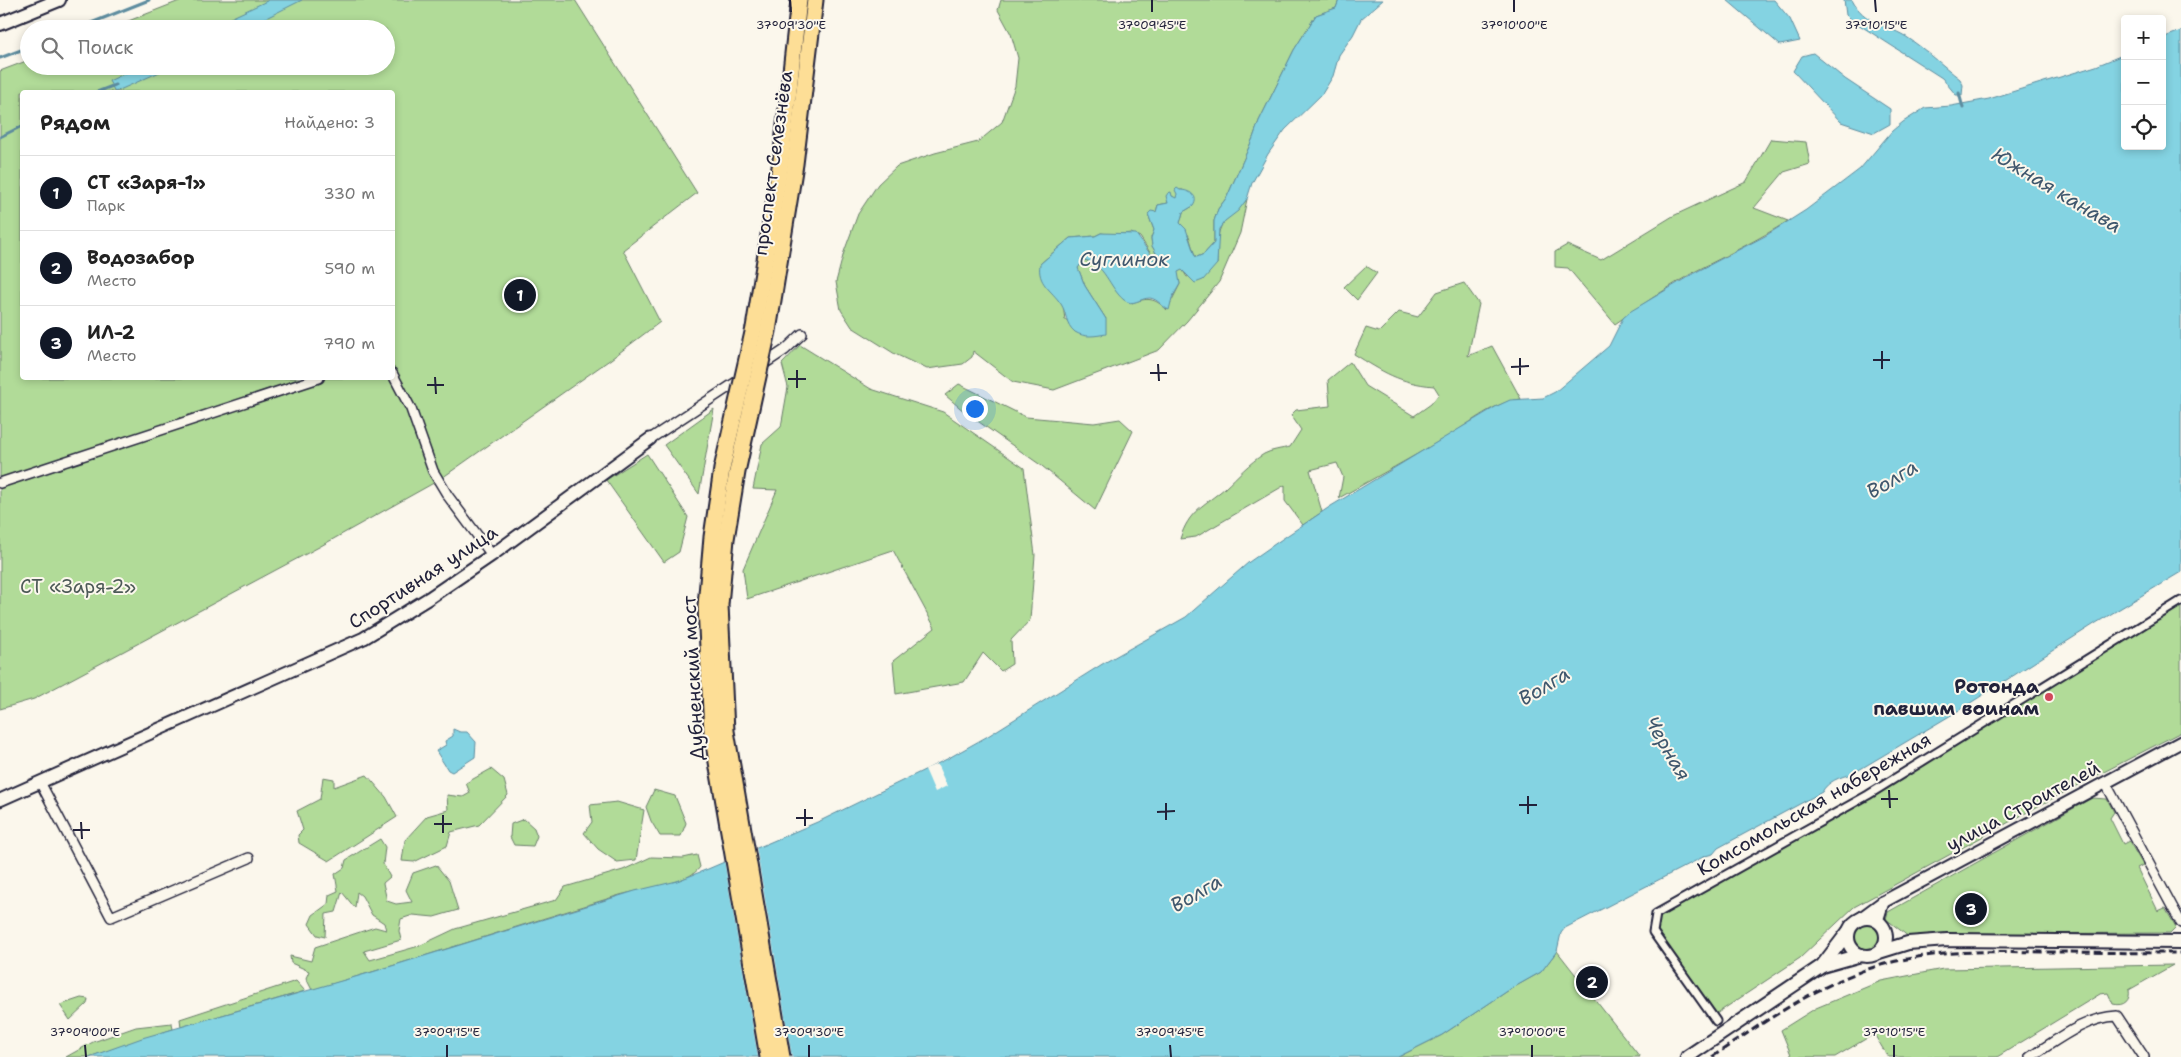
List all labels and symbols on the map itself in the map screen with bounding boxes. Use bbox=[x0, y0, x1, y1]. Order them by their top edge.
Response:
text: 37°09'30"E bbox=[756, 17, 826, 33]
text: 37°09'45"E bbox=[1118, 17, 1186, 33]
text: 37°10'00"E bbox=[1481, 17, 1548, 33]
text: 37°10'15"E bbox=[1845, 17, 1907, 33]
street label: проспект Селезнёва bbox=[748, 69, 798, 257]
water label: Южная канава bbox=[1988, 141, 2126, 239]
water label: Суглинок bbox=[1079, 246, 1169, 272]
pin: 1 bbox=[504, 276, 536, 314]
your location bbox=[962, 396, 988, 422]
water label: Волга bbox=[1862, 454, 1922, 504]
street label: Спортивная улица bbox=[344, 519, 502, 635]
park label: СТ «Заря-2» bbox=[20, 574, 136, 599]
street label: Дубненский мост bbox=[676, 595, 710, 761]
water label: Волга bbox=[1514, 661, 1574, 711]
place label: Ротонда павшим воинам bbox=[1873, 674, 2039, 721]
marker: Ротонда павшим воинам bbox=[2043, 691, 2055, 703]
water label: Черная bbox=[1639, 711, 1697, 785]
street label: Комсомольская набережная bbox=[1692, 727, 1936, 881]
street label: улица Строителей bbox=[1942, 755, 2104, 857]
water label: Волга bbox=[1165, 868, 1227, 918]
pin: 3 bbox=[1955, 890, 1987, 928]
pin: 2 bbox=[1576, 963, 1608, 1001]
text: 37°09'00"E bbox=[50, 1024, 120, 1040]
text: 37°09'15"E bbox=[414, 1024, 480, 1040]
text: 37°09'30"E bbox=[774, 1024, 844, 1040]
text: 37°09'45"E bbox=[1136, 1024, 1204, 1040]
text: 37°10'00"E bbox=[1499, 1024, 1566, 1040]
text: 37°10'15"E bbox=[1863, 1024, 1925, 1040]

